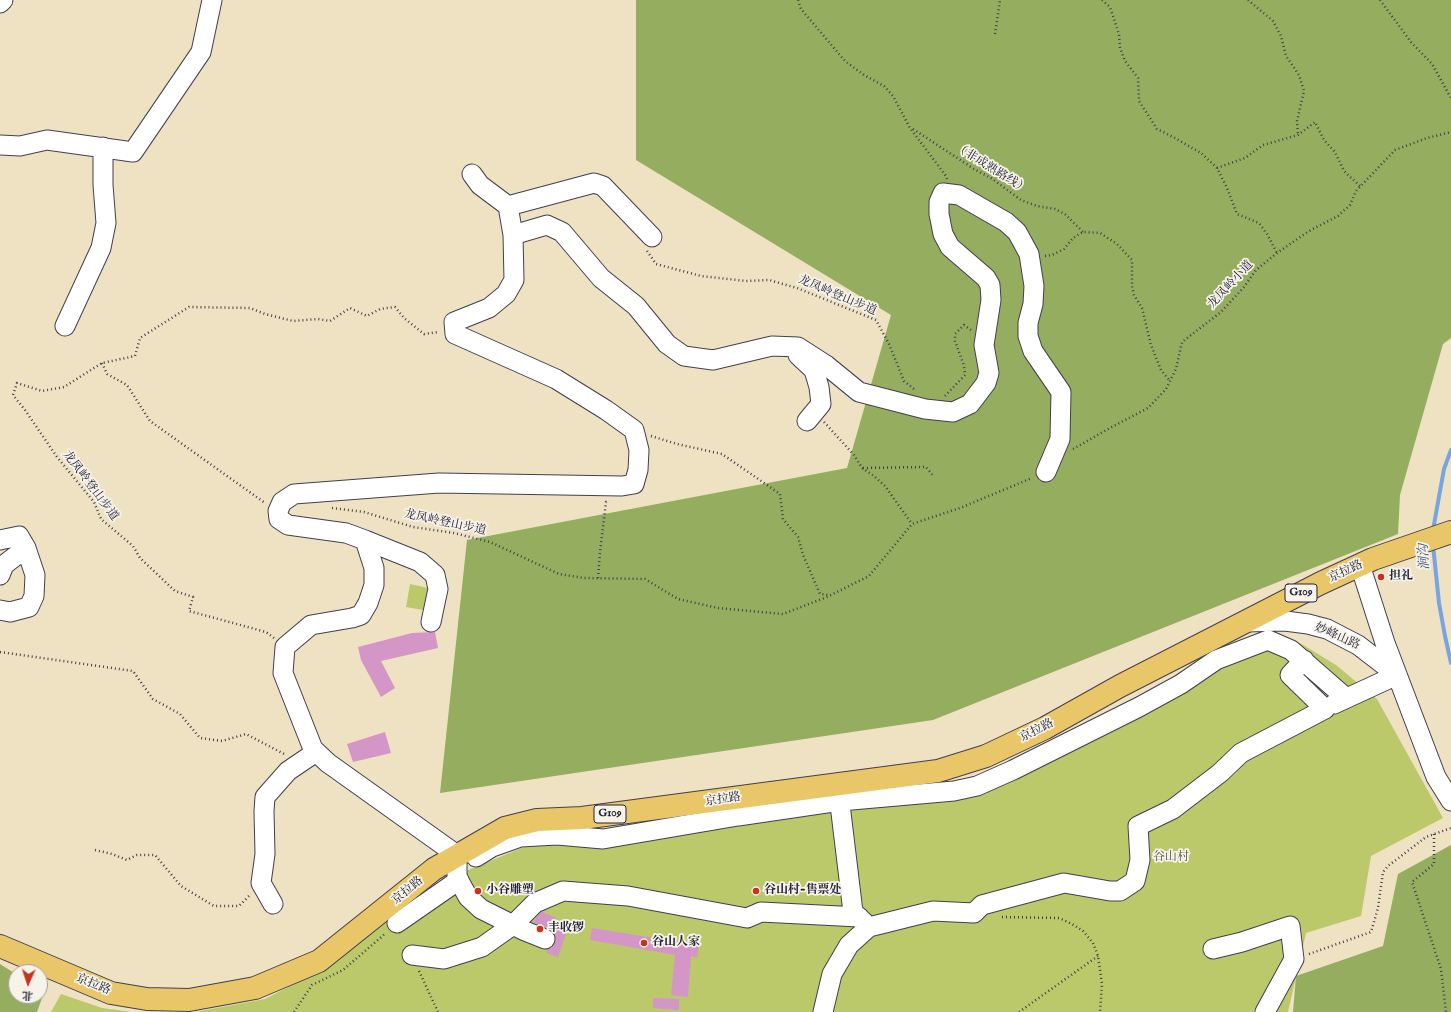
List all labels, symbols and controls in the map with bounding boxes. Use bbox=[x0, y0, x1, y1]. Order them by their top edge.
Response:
street label: （非成熟路线） bbox=[952, 141, 1030, 197]
street label: 龙凤岭小道 bbox=[1205, 258, 1257, 312]
street label: 龙凤岭登山步道 bbox=[796, 273, 878, 319]
street label: 龙凤岭登山步道 bbox=[59, 448, 121, 524]
street label: 龙凤岭登山步道 bbox=[402, 507, 488, 539]
water label: 涧沟 bbox=[1416, 543, 1434, 571]
street label: 京拉路 bbox=[1327, 558, 1365, 586]
place label: 担礼 bbox=[1389, 570, 1413, 584]
marker: 担礼 bbox=[1376, 572, 1386, 582]
road number: G109 bbox=[1285, 584, 1317, 602]
street label: 妙峰山路 bbox=[1312, 621, 1362, 653]
street label: 京拉路 bbox=[1018, 716, 1056, 746]
street label: 京拉路 bbox=[704, 790, 742, 810]
road number: G109 bbox=[594, 805, 626, 823]
park label: 谷山村 bbox=[1153, 851, 1189, 865]
street label: 京拉路 bbox=[390, 874, 426, 908]
place label: 小谷雕塑 bbox=[486, 884, 534, 898]
place label: 谷山村-售票处 bbox=[764, 884, 842, 898]
marker: 小谷雕塑 bbox=[473, 886, 483, 896]
marker: 谷山村-售票处 bbox=[751, 886, 761, 896]
place label: 丰收锣 bbox=[548, 922, 584, 936]
marker: 丰收锣 bbox=[535, 924, 545, 934]
place label: 谷山人家 bbox=[652, 936, 700, 950]
marker: 谷山人家 bbox=[639, 938, 649, 948]
north arrow bbox=[8, 964, 48, 1004]
street label: 京拉路 bbox=[74, 972, 112, 998]
text: 北 bbox=[22, 988, 33, 1002]

